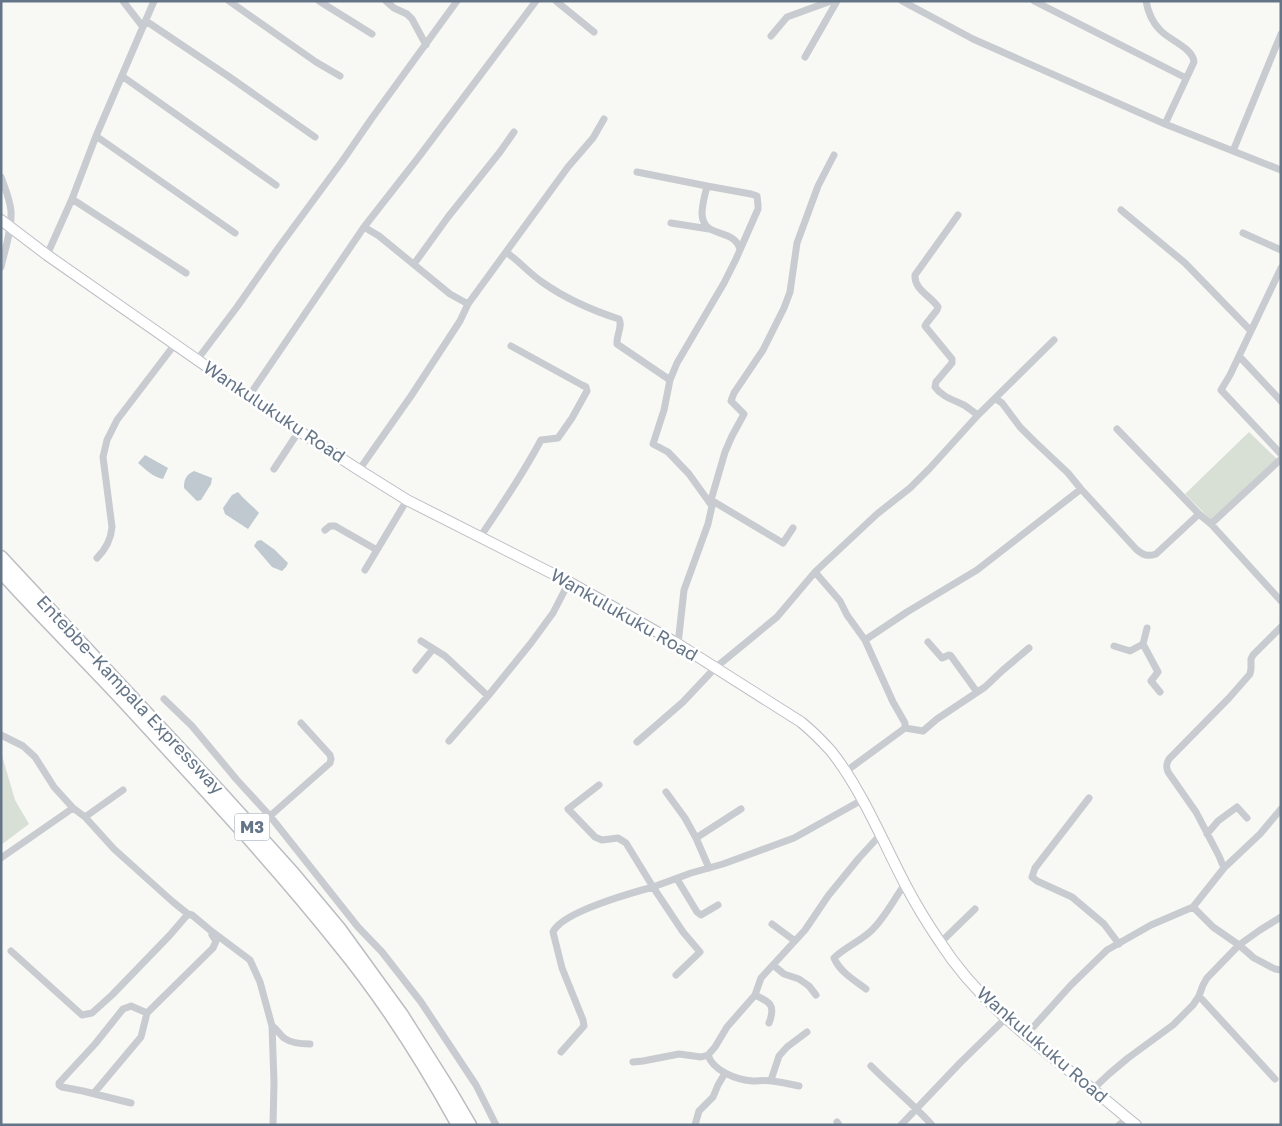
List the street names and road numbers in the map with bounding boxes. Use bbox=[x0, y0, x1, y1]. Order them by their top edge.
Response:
street label: Wankulukuku Road bbox=[200, 356, 350, 467]
street label: Wankulukuku Road bbox=[547, 563, 702, 665]
street label: Entebbe–Kampala Expressway bbox=[33, 590, 229, 798]
road number: M3 bbox=[234, 814, 270, 840]
street label: Wankulukuku Road bbox=[973, 981, 1113, 1107]

